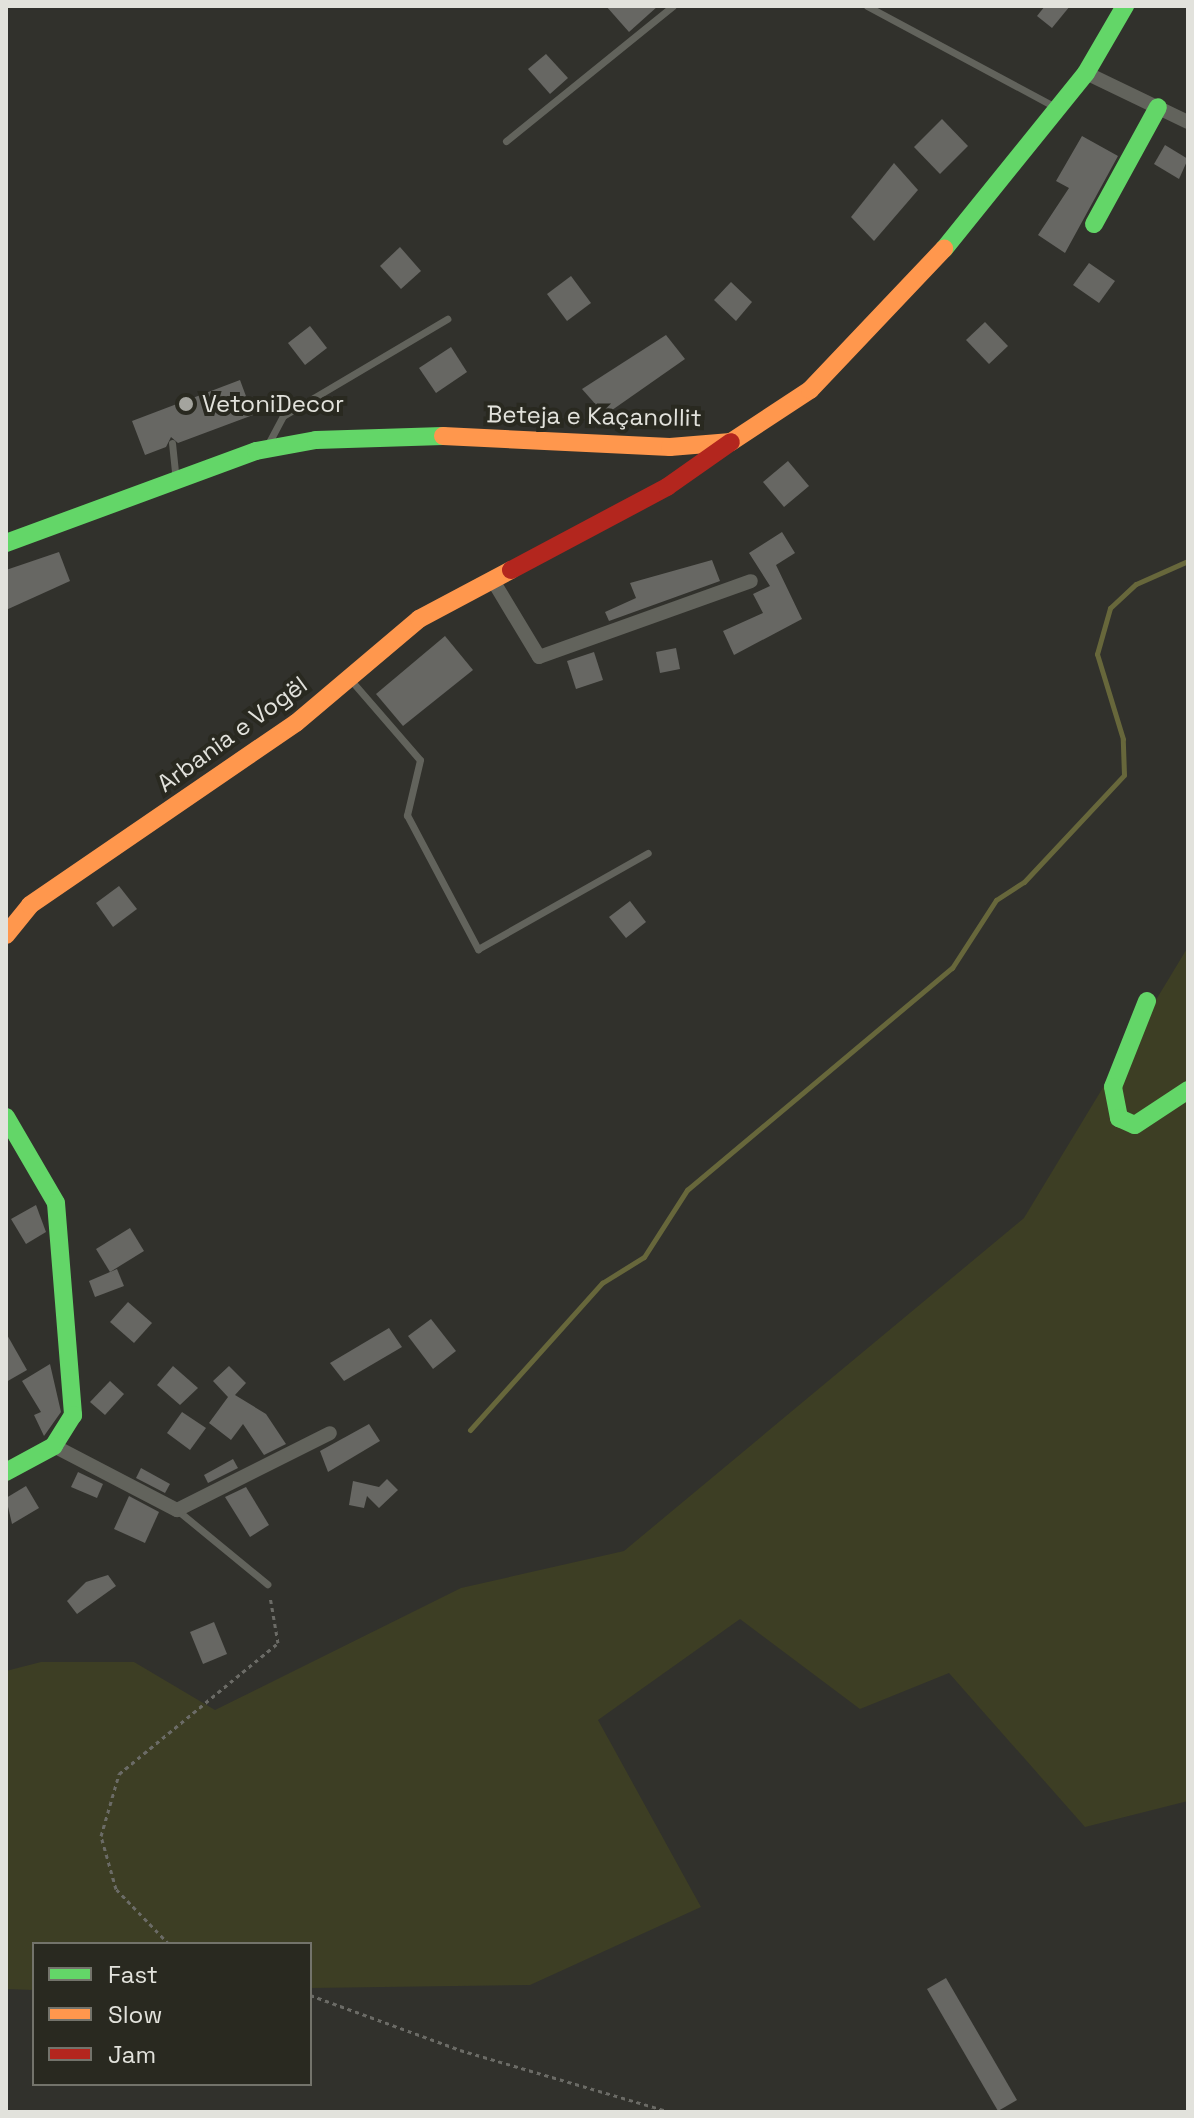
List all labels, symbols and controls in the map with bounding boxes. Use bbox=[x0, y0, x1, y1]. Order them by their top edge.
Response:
place label: VetoniDecor bbox=[202, 390, 344, 418]
marker: VetoniDecor bbox=[177, 395, 195, 413]
street label: Beteja e Kaçanollit bbox=[486, 400, 702, 432]
street label: Arbania e Vogël bbox=[151, 670, 313, 798]
legend bbox=[32, 1942, 312, 2086]
text: Fast bbox=[108, 1959, 158, 1990]
text: Slow bbox=[108, 1999, 162, 2030]
text: Jam bbox=[108, 2039, 156, 2070]

